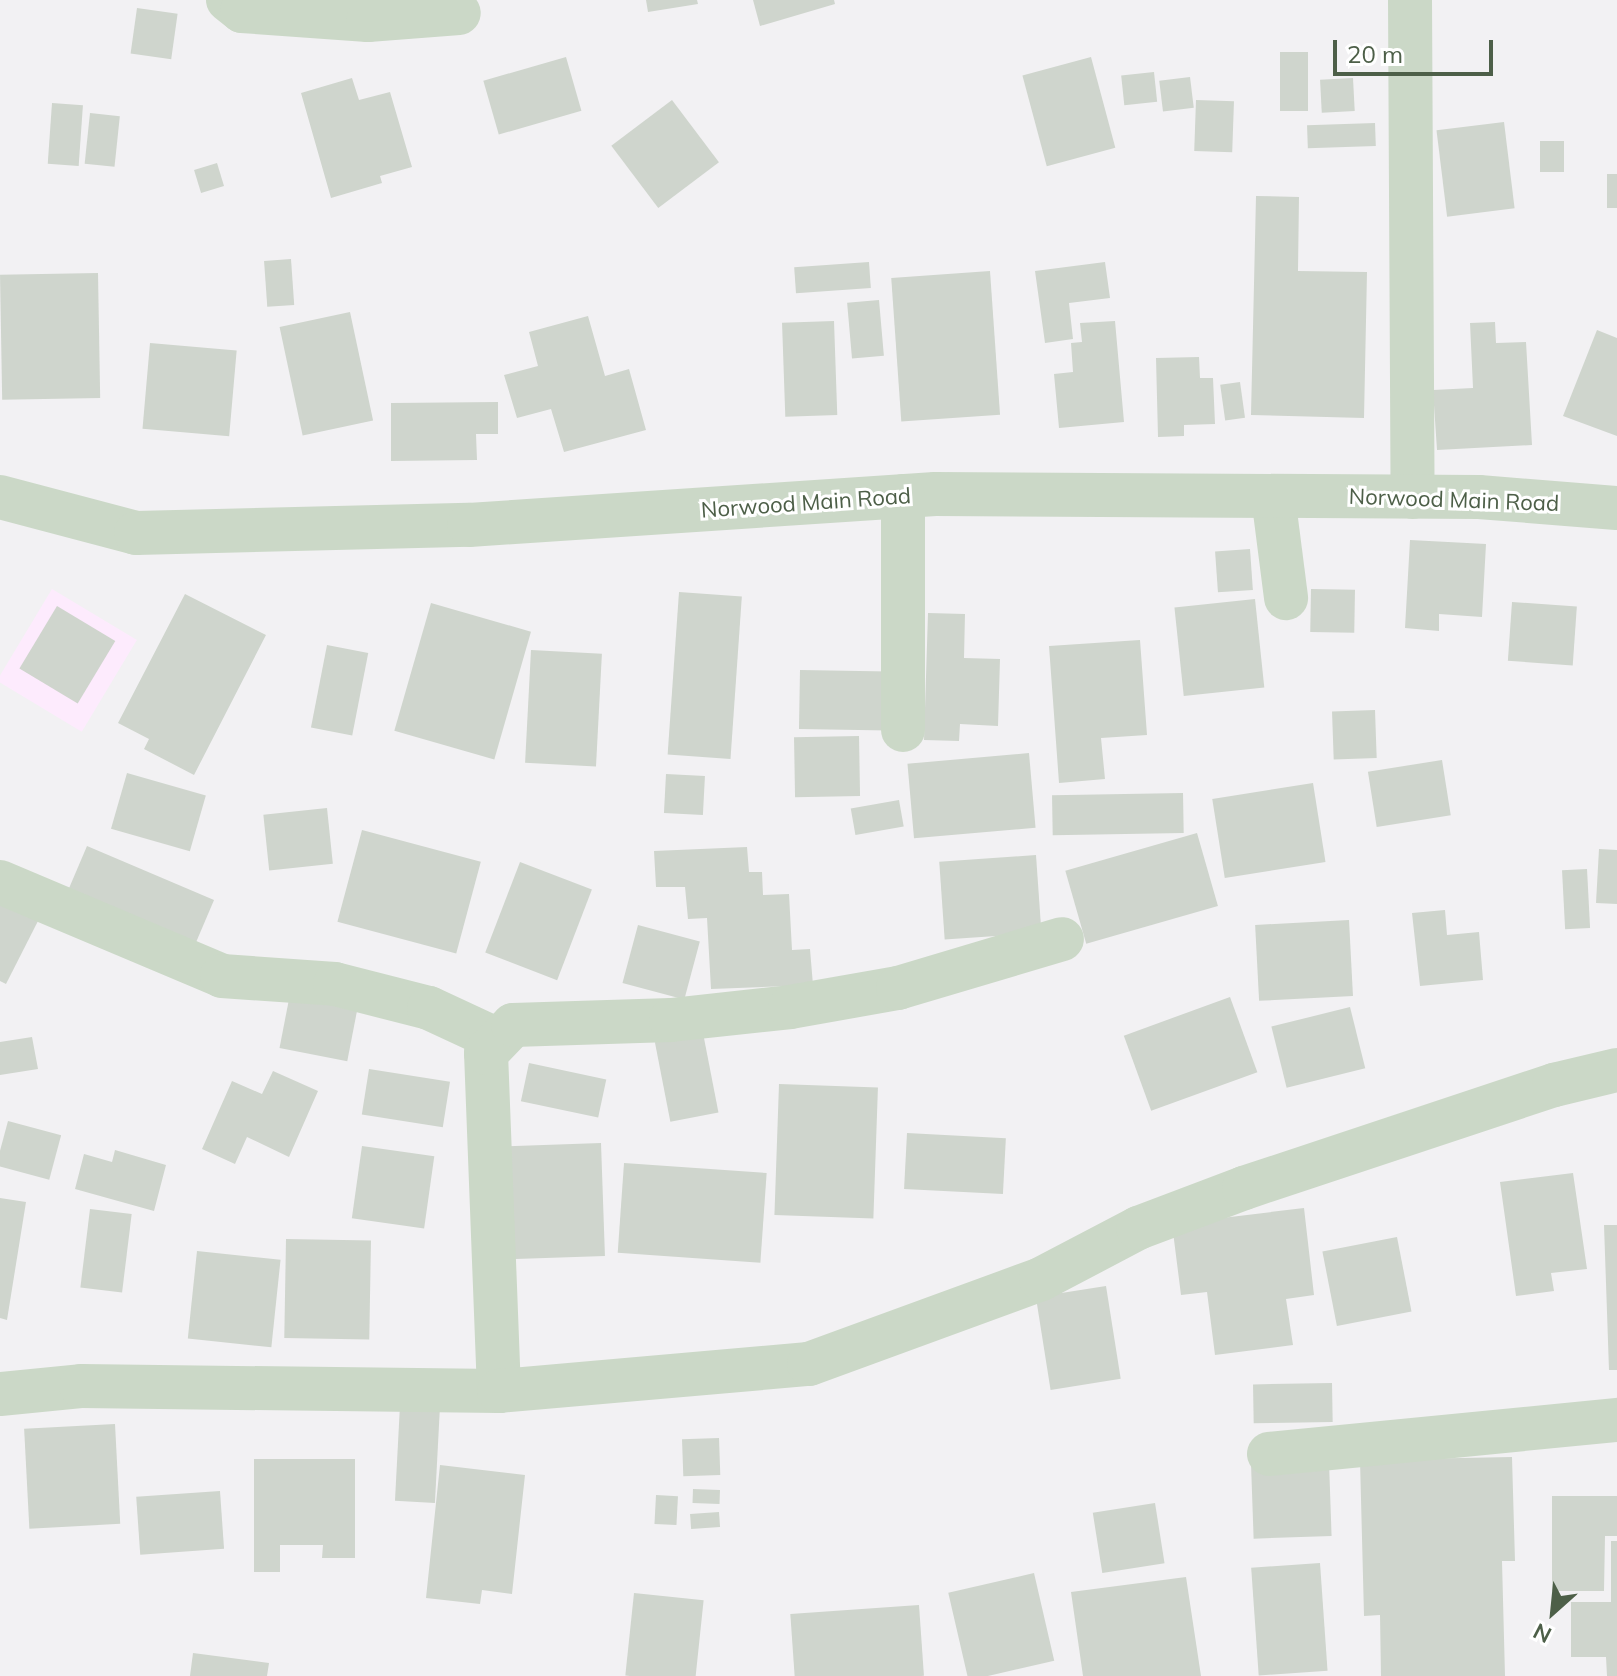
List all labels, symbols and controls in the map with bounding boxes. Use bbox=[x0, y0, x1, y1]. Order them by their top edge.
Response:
scale bar bbox=[1337, 24, 1497, 74]
text: 20 m bbox=[1347, 39, 1403, 69]
street label: Norwood Main Road bbox=[700, 482, 912, 524]
street label: Norwood Main Road bbox=[1348, 483, 1560, 517]
north arrow bbox=[1513, 1572, 1593, 1652]
text: N bbox=[1528, 1617, 1556, 1650]

